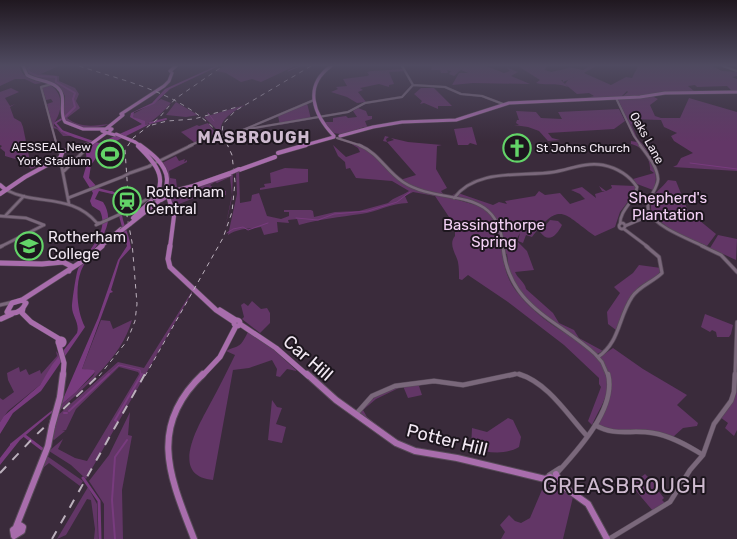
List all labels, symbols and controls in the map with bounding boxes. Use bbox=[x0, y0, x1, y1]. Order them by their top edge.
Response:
street label: Oaks Lane bbox=[627, 110, 667, 167]
district label: MASBROUGH bbox=[198, 128, 310, 147]
church icon: St Johns Church bbox=[502, 133, 532, 163]
sports icon: AESSEAL New York Stadium bbox=[95, 139, 125, 169]
place label: AESSEAL New York Stadium bbox=[12, 140, 91, 168]
place label: St Johns Church bbox=[536, 141, 630, 155]
place label: Rotherham Central bbox=[146, 183, 224, 218]
station icon: Rotherham Central bbox=[112, 186, 142, 216]
park label: Shepherd's Plantation bbox=[629, 189, 708, 224]
park label: Bassingthorpe Spring bbox=[443, 216, 545, 251]
place label: Rotherham College bbox=[48, 228, 126, 263]
school or university icon: Rotherham College bbox=[14, 231, 44, 261]
street label: Car Hill bbox=[279, 330, 337, 386]
street label: Potter Hill bbox=[404, 419, 490, 461]
district label: GREASBROUGH bbox=[543, 473, 707, 498]

